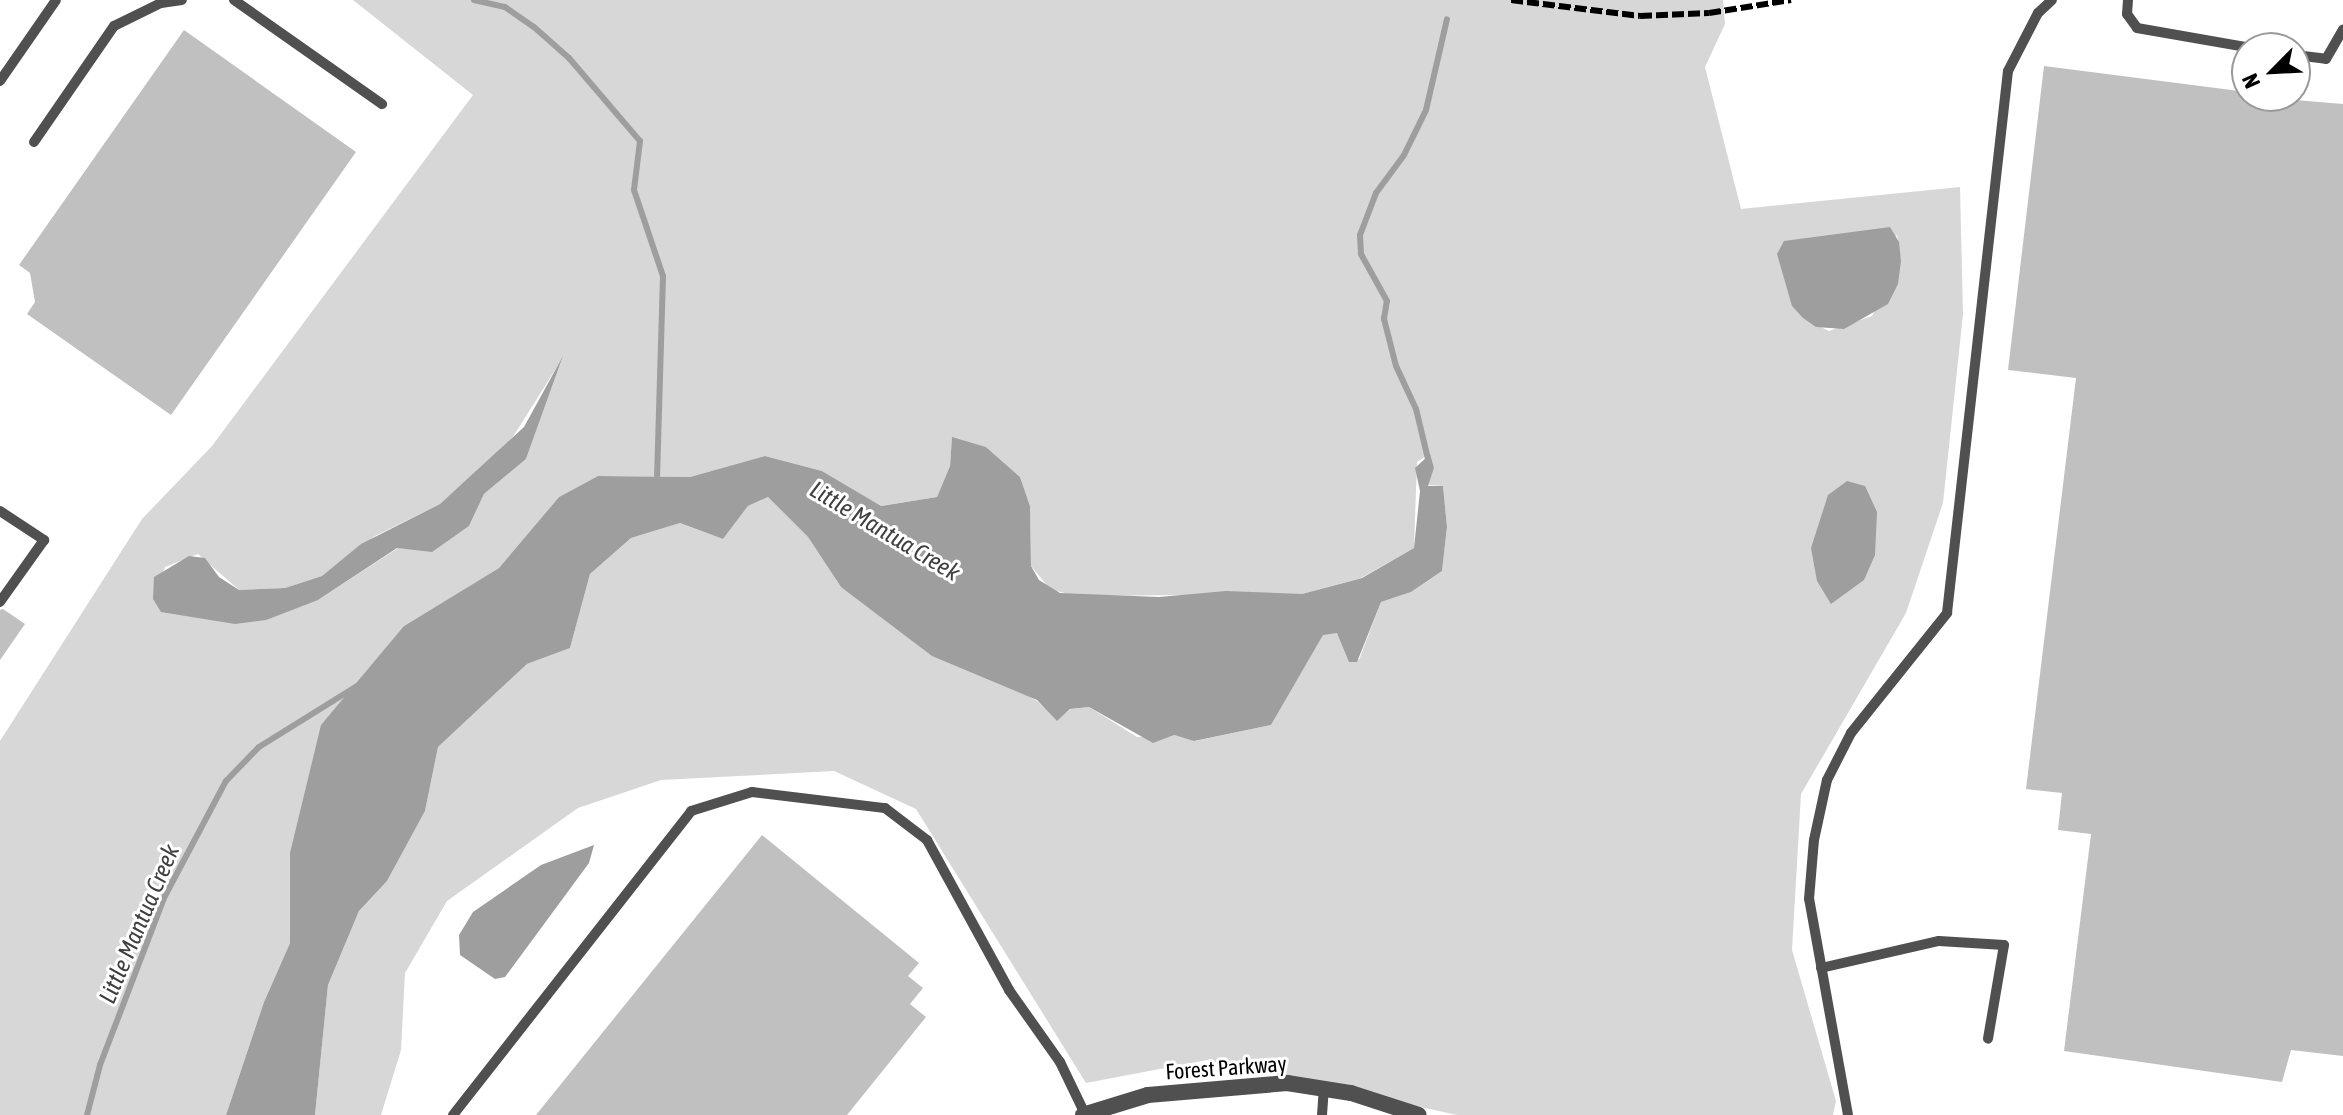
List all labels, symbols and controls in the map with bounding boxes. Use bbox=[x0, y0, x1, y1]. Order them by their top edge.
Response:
north arrow bbox=[2231, 32, 2311, 112]
text: N bbox=[2236, 70, 2265, 92]
water label: Little Mantua Creek bbox=[805, 475, 965, 587]
water label: Little Mantua Creek bbox=[93, 840, 185, 1008]
street label: Forest Parkway bbox=[1165, 1051, 1287, 1085]

